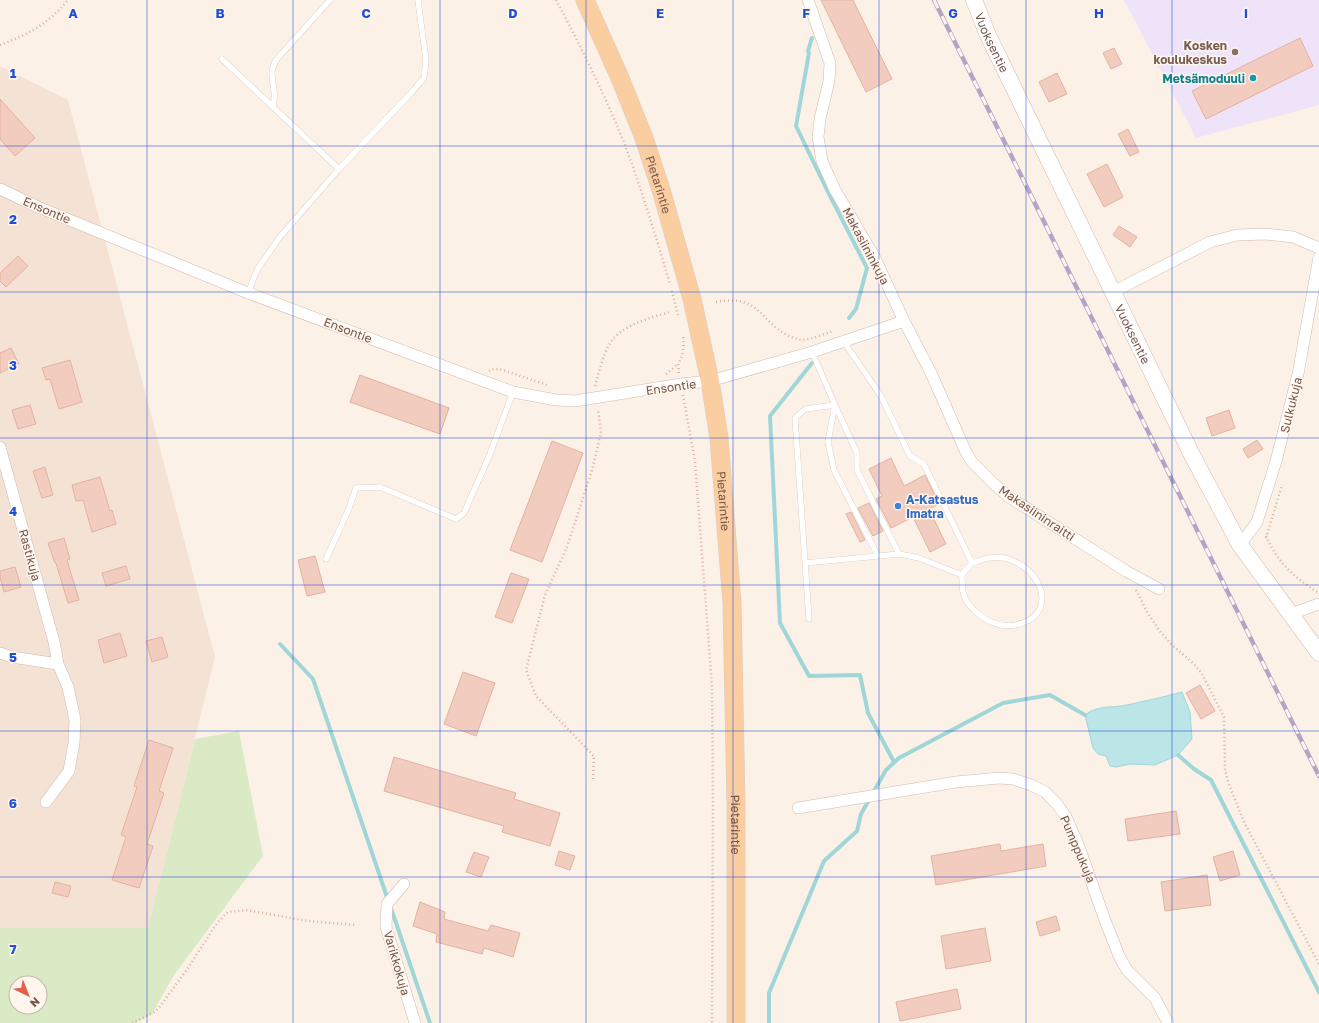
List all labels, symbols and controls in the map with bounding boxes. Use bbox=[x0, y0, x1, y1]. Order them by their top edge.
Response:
text: A bbox=[68, 5, 78, 21]
text: B bbox=[215, 5, 225, 21]
text: C bbox=[361, 5, 371, 21]
text: D bbox=[508, 5, 518, 21]
text: E bbox=[656, 5, 664, 21]
text: F bbox=[802, 5, 810, 21]
text: G bbox=[948, 5, 958, 21]
text: H bbox=[1094, 5, 1104, 21]
text: I bbox=[1244, 5, 1248, 21]
street label: Vuoksentie bbox=[972, 10, 1012, 75]
place label: Kosken koulukeskus bbox=[1153, 38, 1227, 67]
marker: Kosken koulukeskus bbox=[1230, 47, 1240, 57]
text: 1 bbox=[10, 65, 17, 81]
place label: Metsämoduuli bbox=[1162, 71, 1245, 86]
marker: Metsämoduuli bbox=[1248, 73, 1258, 83]
street label: Pietarintie bbox=[643, 154, 675, 215]
street label: Ensontie bbox=[21, 193, 73, 227]
street label: Makasiininkuja bbox=[839, 205, 893, 287]
text: 2 bbox=[9, 211, 17, 227]
street label: Vuoksentie bbox=[1112, 302, 1154, 366]
street label: Ensontie bbox=[322, 314, 374, 346]
text: 3 bbox=[9, 357, 17, 373]
street label: Ensontie bbox=[645, 376, 697, 398]
street label: Sulkukuja bbox=[1277, 376, 1305, 434]
street label: Pietarintie bbox=[714, 471, 734, 531]
street label: Makasiininraitti bbox=[996, 482, 1078, 544]
place label: A-Katsastus Imatra bbox=[906, 492, 979, 521]
marker: A-Katsastus Imatra bbox=[893, 501, 903, 511]
text: 4 bbox=[9, 503, 17, 519]
street label: Rastikuja bbox=[16, 527, 44, 583]
text: 5 bbox=[9, 649, 17, 665]
text: 6 bbox=[9, 795, 17, 811]
street label: Pietarintie bbox=[728, 795, 744, 855]
street label: Pumppukuja bbox=[1057, 813, 1099, 885]
street label: Varikkokuja bbox=[381, 929, 413, 997]
text: 7 bbox=[9, 941, 17, 957]
north arrow bbox=[8, 975, 48, 1015]
text: N bbox=[28, 995, 43, 1010]

